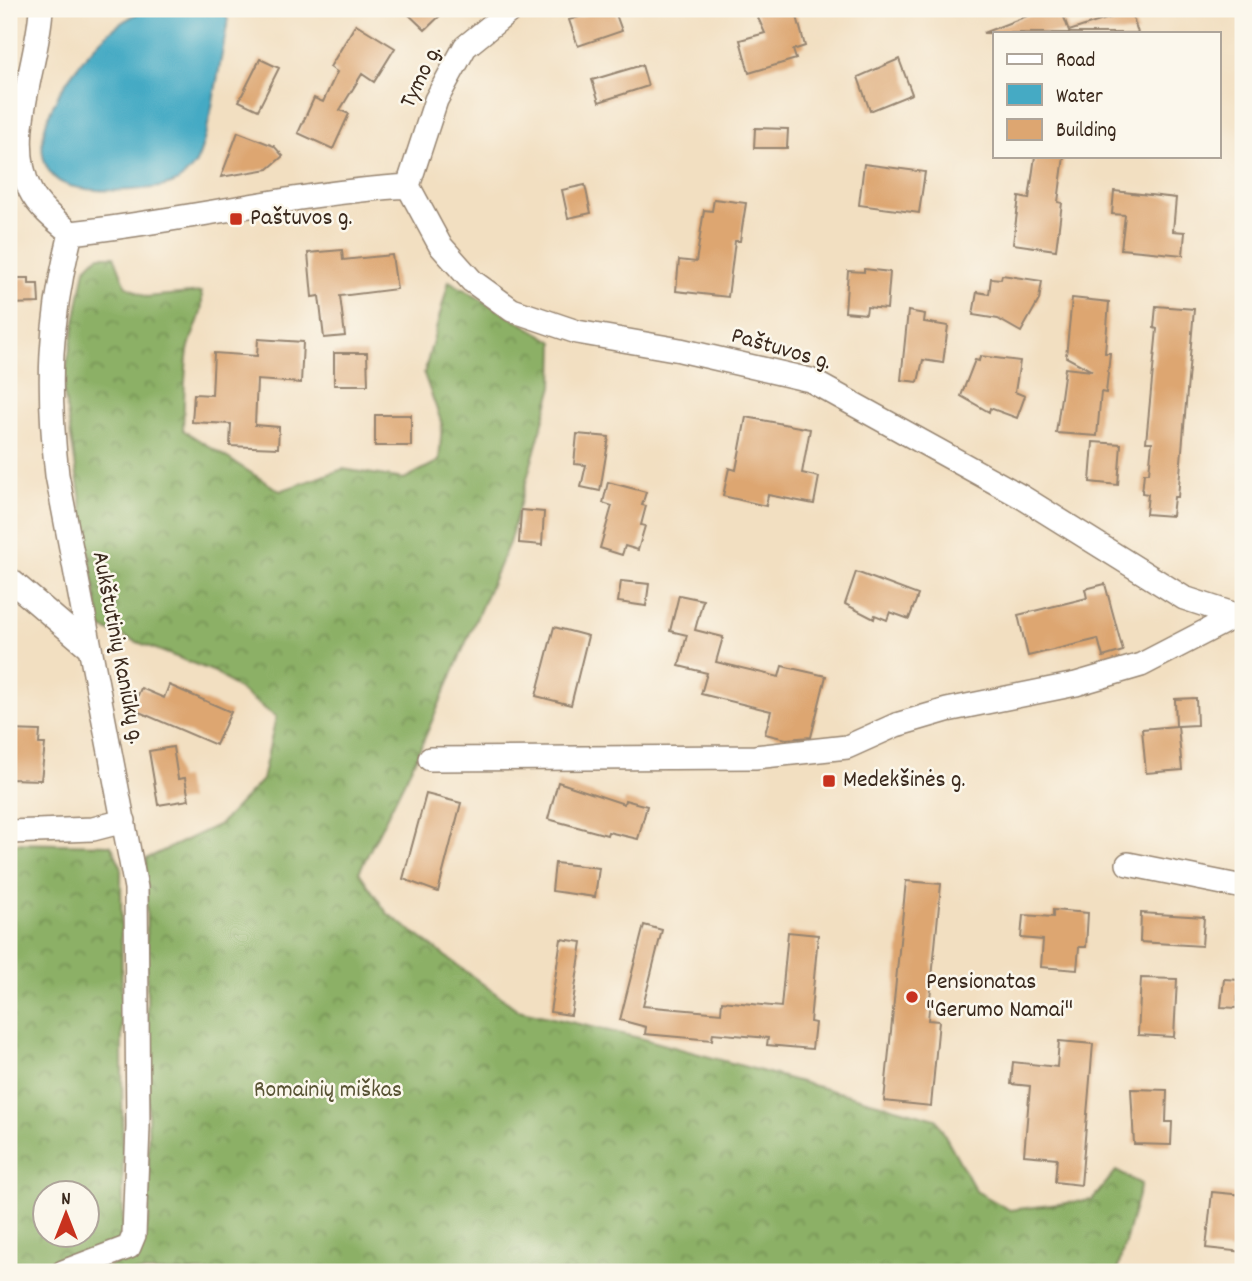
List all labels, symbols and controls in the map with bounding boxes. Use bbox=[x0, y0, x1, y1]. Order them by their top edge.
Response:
legend bbox=[993, 32, 1220, 158]
street label: Tymo g. bbox=[392, 40, 452, 114]
text: Road bbox=[1056, 47, 1095, 77]
text: Water bbox=[1056, 83, 1103, 113]
text: Building bbox=[1056, 117, 1116, 147]
place label: Paštuvos g. bbox=[250, 202, 353, 236]
marker: Paštuvos g. bbox=[228, 211, 244, 227]
street label: Paštuvos g. bbox=[727, 320, 835, 380]
street label: Aukštutinių Kaniūkų g. bbox=[82, 549, 152, 747]
place label: Medekšinės g. bbox=[843, 764, 966, 798]
marker: Medekšinės g. bbox=[821, 773, 837, 789]
place label: Pensionatas "Gerumo Namai" bbox=[926, 966, 1073, 1028]
marker: Pensionatas "Gerumo Namai" bbox=[904, 989, 920, 1005]
park label: Romainių miškas bbox=[254, 1074, 402, 1108]
north arrow bbox=[32, 1180, 102, 1250]
text: N bbox=[61, 1187, 71, 1214]

